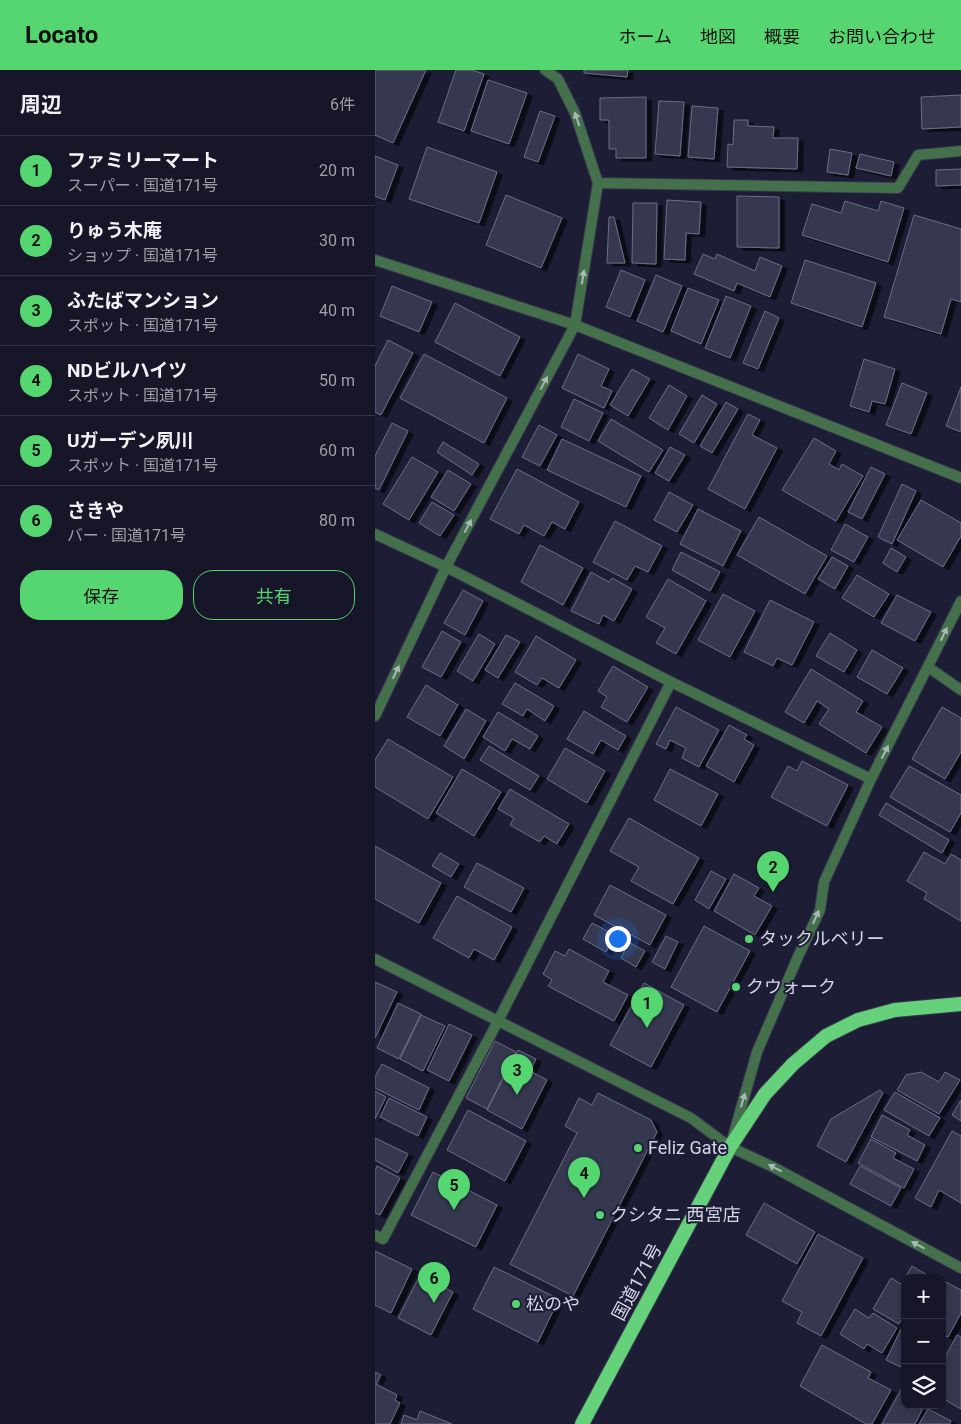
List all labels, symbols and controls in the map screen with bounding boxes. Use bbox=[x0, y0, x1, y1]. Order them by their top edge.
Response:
text: Locato bbox=[25, 21, 98, 49]
text: ホーム bbox=[619, 26, 672, 47]
text: 地図 bbox=[700, 26, 736, 47]
text: 概要 bbox=[764, 26, 800, 47]
text: お問い合わせ bbox=[828, 26, 936, 47]
text: 周辺 bbox=[20, 93, 62, 117]
text: 6件 bbox=[330, 95, 355, 114]
one-way arrow bbox=[573, 112, 580, 127]
text: ファミリーマート bbox=[67, 149, 219, 172]
text: 1 bbox=[31, 161, 41, 180]
text: 20 m bbox=[319, 161, 355, 180]
text: スーパー · 国道171号 bbox=[67, 176, 218, 195]
text: りゅう木庵 bbox=[67, 219, 162, 242]
text: 2 bbox=[31, 231, 41, 250]
text: 30 m bbox=[319, 231, 355, 250]
text: ショップ · 国道171号 bbox=[67, 246, 218, 265]
one-way arrow bbox=[579, 269, 587, 285]
text: ふたばマンション bbox=[67, 289, 219, 312]
text: 3 bbox=[31, 301, 41, 320]
text: 40 m bbox=[319, 301, 355, 320]
text: スポット · 国道171号 bbox=[67, 316, 218, 335]
text: NDビルハイツ bbox=[67, 359, 187, 382]
text: 4 bbox=[31, 371, 41, 390]
text: 50 m bbox=[319, 371, 355, 390]
one-way arrow bbox=[540, 376, 548, 390]
text: スポット · 国道171号 bbox=[67, 386, 218, 405]
text: Uガーデン夙川 bbox=[67, 429, 194, 452]
text: 5 bbox=[31, 441, 41, 460]
text: 60 m bbox=[319, 441, 355, 460]
text: スポット · 国道171号 bbox=[67, 456, 218, 475]
text: さきや bbox=[67, 499, 124, 522]
text: 6 bbox=[31, 511, 41, 530]
text: 80 m bbox=[319, 511, 355, 530]
one-way arrow bbox=[464, 519, 472, 534]
text: バー · 国道171号 bbox=[67, 526, 186, 545]
button: 保存 bbox=[20, 570, 183, 620]
button: 共有 bbox=[193, 570, 355, 620]
one-way arrow bbox=[941, 627, 949, 641]
one-way arrow bbox=[392, 665, 400, 679]
one-way arrow bbox=[881, 745, 889, 759]
pin: 2 bbox=[757, 851, 789, 892]
one-way arrow bbox=[813, 910, 821, 924]
your location bbox=[605, 926, 631, 952]
place label: タックルベリー bbox=[759, 928, 884, 949]
marker: タックルベリー bbox=[743, 933, 755, 945]
place label: クウォーク bbox=[746, 976, 836, 997]
marker: クウォーク bbox=[730, 981, 742, 993]
pin: 1 bbox=[631, 987, 663, 1028]
pin: 3 bbox=[501, 1054, 533, 1095]
one-way arrow bbox=[740, 1092, 748, 1107]
place label: Feliz Gate bbox=[648, 1137, 727, 1158]
marker: Feliz Gate bbox=[632, 1142, 644, 1154]
pin: 4 bbox=[568, 1157, 600, 1198]
one-way arrow bbox=[767, 1164, 782, 1172]
pin: 5 bbox=[438, 1169, 470, 1210]
place label: クシタニ 西宮店 bbox=[610, 1204, 740, 1225]
marker: クシタニ 西宮店 bbox=[594, 1209, 606, 1221]
street label: 国道171号 bbox=[607, 1240, 666, 1324]
one-way arrow bbox=[911, 1241, 925, 1249]
pin: 6 bbox=[418, 1262, 450, 1303]
map controls bbox=[901, 1274, 946, 1409]
button: + bbox=[901, 1274, 946, 1319]
place label: 松のや bbox=[526, 1293, 580, 1314]
marker: 松のや bbox=[510, 1298, 522, 1310]
button: − bbox=[901, 1319, 946, 1364]
button: layers bbox=[901, 1364, 946, 1409]

